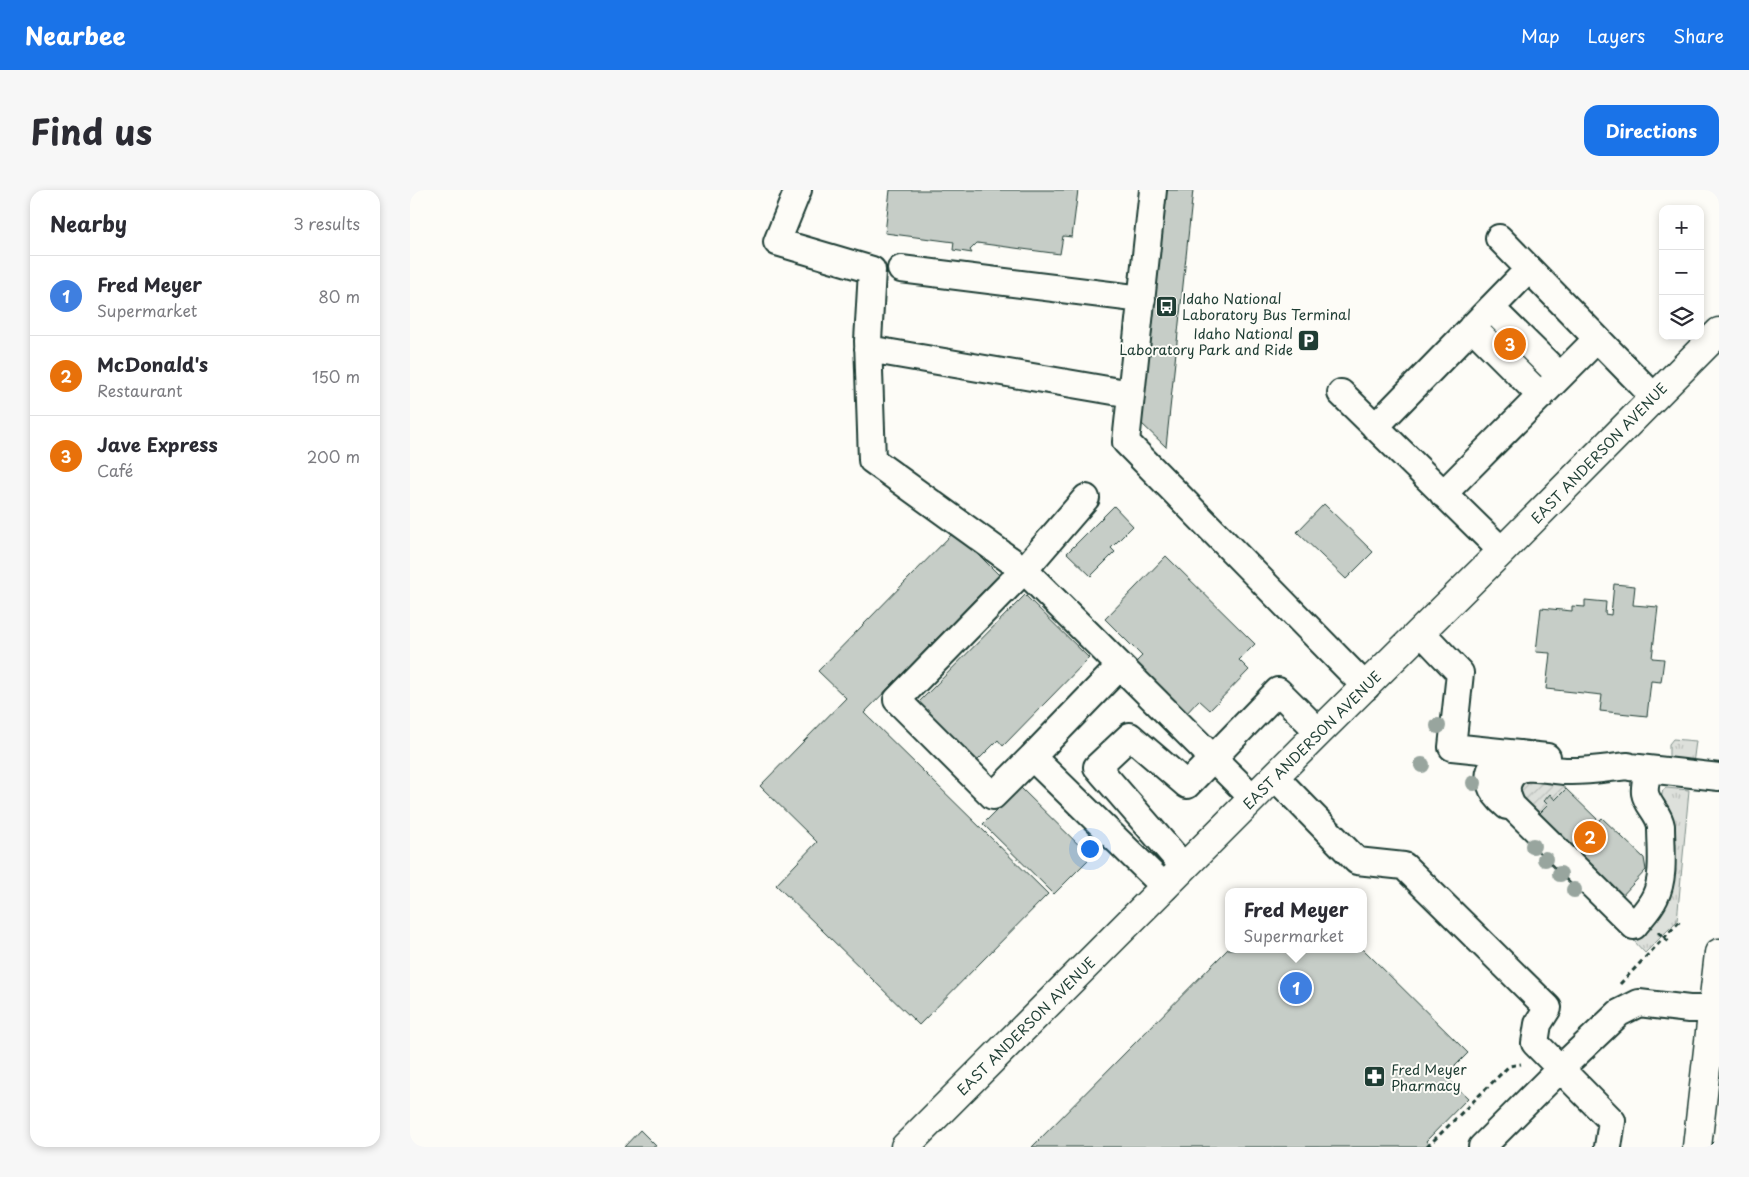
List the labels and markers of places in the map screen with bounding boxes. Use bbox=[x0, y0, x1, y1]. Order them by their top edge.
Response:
place label: Idaho National Laboratory Bus Terminal bbox=[1182, 288, 1351, 325]
bus stop icon: Idaho National Laboratory Bus Terminal bbox=[1154, 294, 1178, 318]
place label: Idaho National Laboratory Park and Ride bbox=[1119, 323, 1293, 360]
pin: 3 bbox=[1494, 325, 1526, 363]
parking icon: Idaho National Laboratory Park and Ride bbox=[1297, 329, 1321, 353]
pin: 2 bbox=[1574, 818, 1606, 856]
pin: 1 bbox=[1280, 969, 1312, 1007]
place label: Fred Meyer Pharmacy bbox=[1391, 1059, 1467, 1096]
pharmacy icon: Fred Meyer Pharmacy bbox=[1363, 1065, 1387, 1089]

